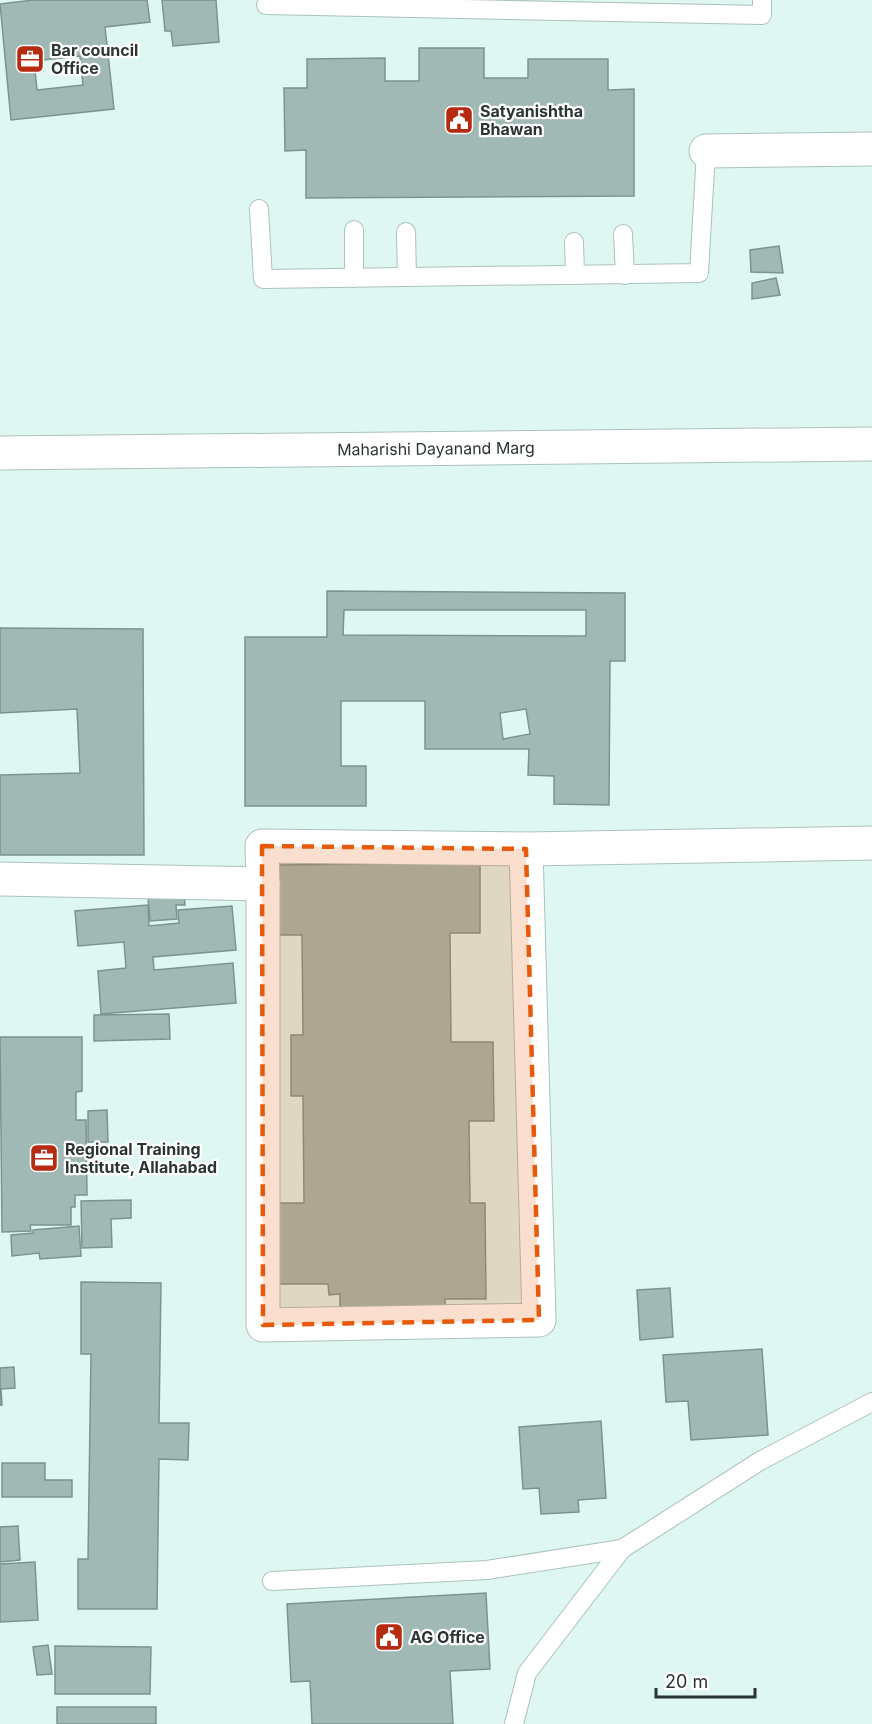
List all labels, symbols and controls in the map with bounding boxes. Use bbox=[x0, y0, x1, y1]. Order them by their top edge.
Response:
place label: Bar council Office bbox=[51, 40, 138, 78]
office icon: Bar council Office bbox=[14, 43, 46, 75]
place label: Satyanishtha Bhawan bbox=[480, 101, 583, 139]
public building icon: Satyanishtha Bhawan bbox=[443, 104, 475, 136]
street label: Maharishi Dayanand Marg bbox=[337, 437, 535, 460]
place label: Regional Training Institute, Allahabad bbox=[65, 1139, 217, 1177]
office icon: Regional Training Institute, Allahabad bbox=[28, 1142, 60, 1174]
public building icon: AG Office bbox=[373, 1621, 405, 1653]
place label: AG Office bbox=[410, 1627, 485, 1647]
scale bar bbox=[656, 1661, 755, 1699]
text: 20 m bbox=[665, 1671, 708, 1692]

